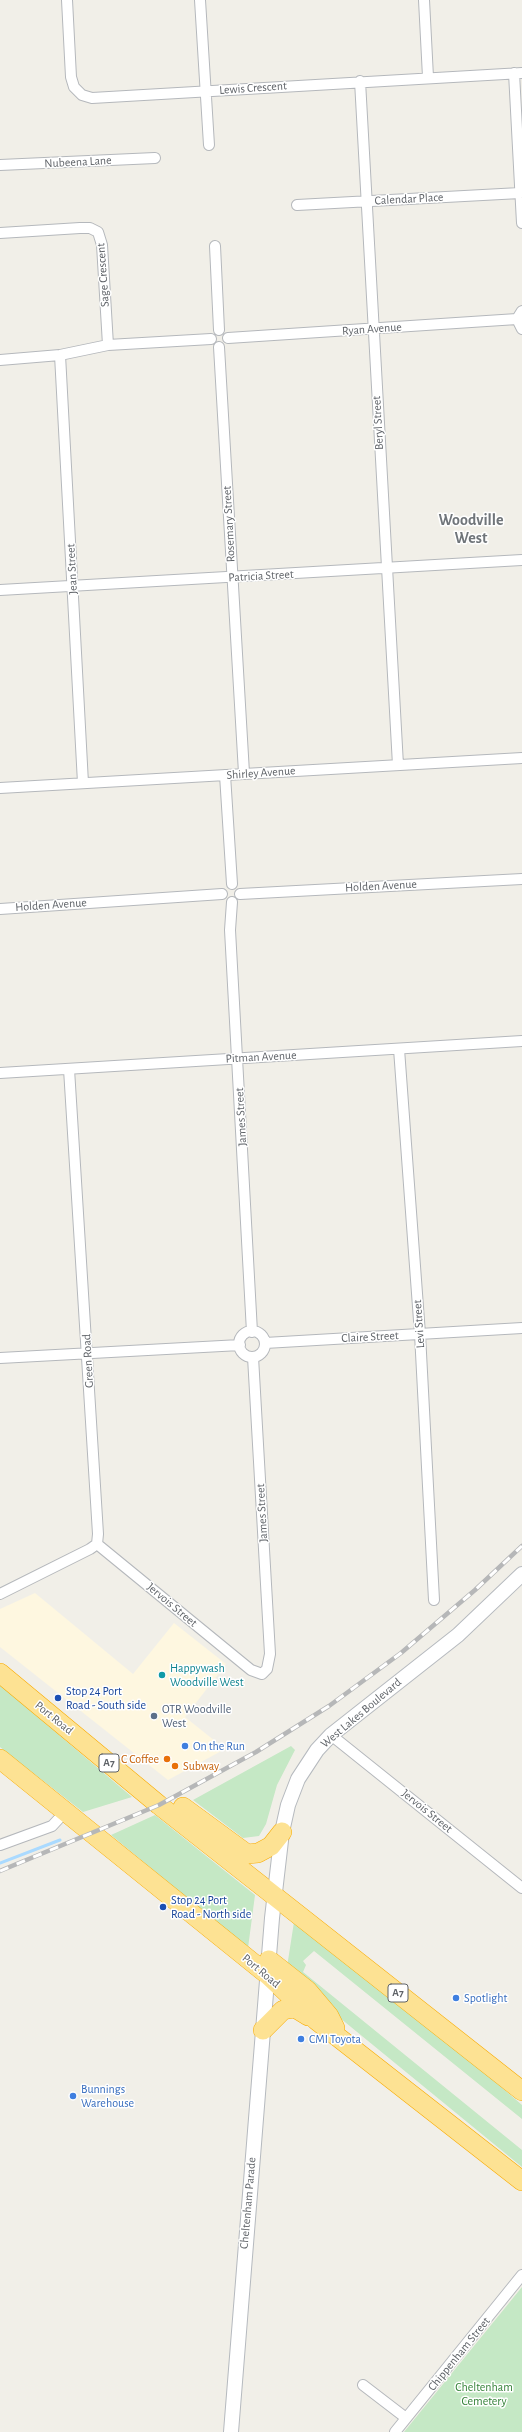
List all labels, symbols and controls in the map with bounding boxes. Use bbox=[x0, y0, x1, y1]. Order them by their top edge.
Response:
street label: Lewis Crescent bbox=[219, 78, 287, 98]
street label: Nubeena Lane bbox=[44, 153, 112, 171]
street label: Calendar Place bbox=[374, 190, 444, 208]
street label: Sage Crescent bbox=[94, 242, 112, 308]
street label: Ryan Avenue bbox=[342, 320, 402, 338]
street label: Beryl Street bbox=[369, 396, 387, 450]
street label: Rosemary Street bbox=[220, 485, 238, 563]
district label: Woodville West bbox=[438, 510, 504, 548]
street label: Jean Street bbox=[63, 543, 81, 595]
street label: Patricia Street bbox=[228, 567, 294, 585]
street label: Shirley Avenue bbox=[226, 763, 296, 783]
street label: Holden Avenue bbox=[345, 877, 417, 895]
street label: Holden Avenue bbox=[15, 895, 87, 915]
street label: Pitman Avenue bbox=[225, 1048, 297, 1066]
street label: James Street bbox=[232, 1087, 250, 1147]
street label: Levi Street bbox=[410, 1299, 428, 1349]
street label: Claire Street bbox=[341, 1328, 399, 1346]
street label: Green Road bbox=[79, 1334, 97, 1388]
street label: James Street bbox=[253, 1483, 271, 1543]
street label: Jervois Street bbox=[144, 1580, 200, 1630]
place label: Happywash Woodville West bbox=[170, 1661, 244, 1689]
marker: Happywash Woodville West bbox=[157, 1670, 167, 1680]
street label: West Lakes Boulevard bbox=[318, 1675, 404, 1751]
place label: Stop 24 Port Road - South side bbox=[66, 1684, 146, 1712]
marker: Stop 24 Port Road - South side bbox=[53, 1693, 63, 1703]
street label: Port Road bbox=[32, 1698, 76, 1738]
place label: OTR Woodville West bbox=[162, 1702, 231, 1730]
marker: OTR Woodville West bbox=[149, 1711, 159, 1721]
place label: On the Run bbox=[193, 1739, 245, 1753]
marker: On the Run bbox=[180, 1741, 190, 1751]
place label: C Coffee bbox=[121, 1752, 159, 1766]
road number: A7 bbox=[99, 1754, 119, 1772]
marker: C Coffee bbox=[162, 1754, 172, 1764]
place label: Subway bbox=[183, 1759, 219, 1773]
marker: Subway bbox=[170, 1761, 180, 1771]
street label: Jervois Street bbox=[399, 1786, 455, 1836]
place label: Stop 24 Port Road - North side bbox=[171, 1893, 251, 1921]
marker: Stop 24 Port Road - North side bbox=[158, 1902, 168, 1912]
street label: Port Road bbox=[239, 1951, 283, 1991]
road number: A7 bbox=[388, 1984, 408, 2002]
place label: Spotlight bbox=[464, 1991, 507, 2005]
marker: Spotlight bbox=[451, 1993, 461, 2003]
place label: CMI Toyota bbox=[309, 2032, 361, 2046]
marker: CMI Toyota bbox=[296, 2034, 306, 2044]
place label: Bunnings Warehouse bbox=[81, 2082, 134, 2110]
marker: Bunnings Warehouse bbox=[68, 2091, 78, 2101]
street label: Cheltenham Parade bbox=[237, 2157, 259, 2249]
street label: Chippenham Street bbox=[425, 2314, 493, 2394]
park label: Cheltenham Cemetery bbox=[455, 2380, 513, 2408]

